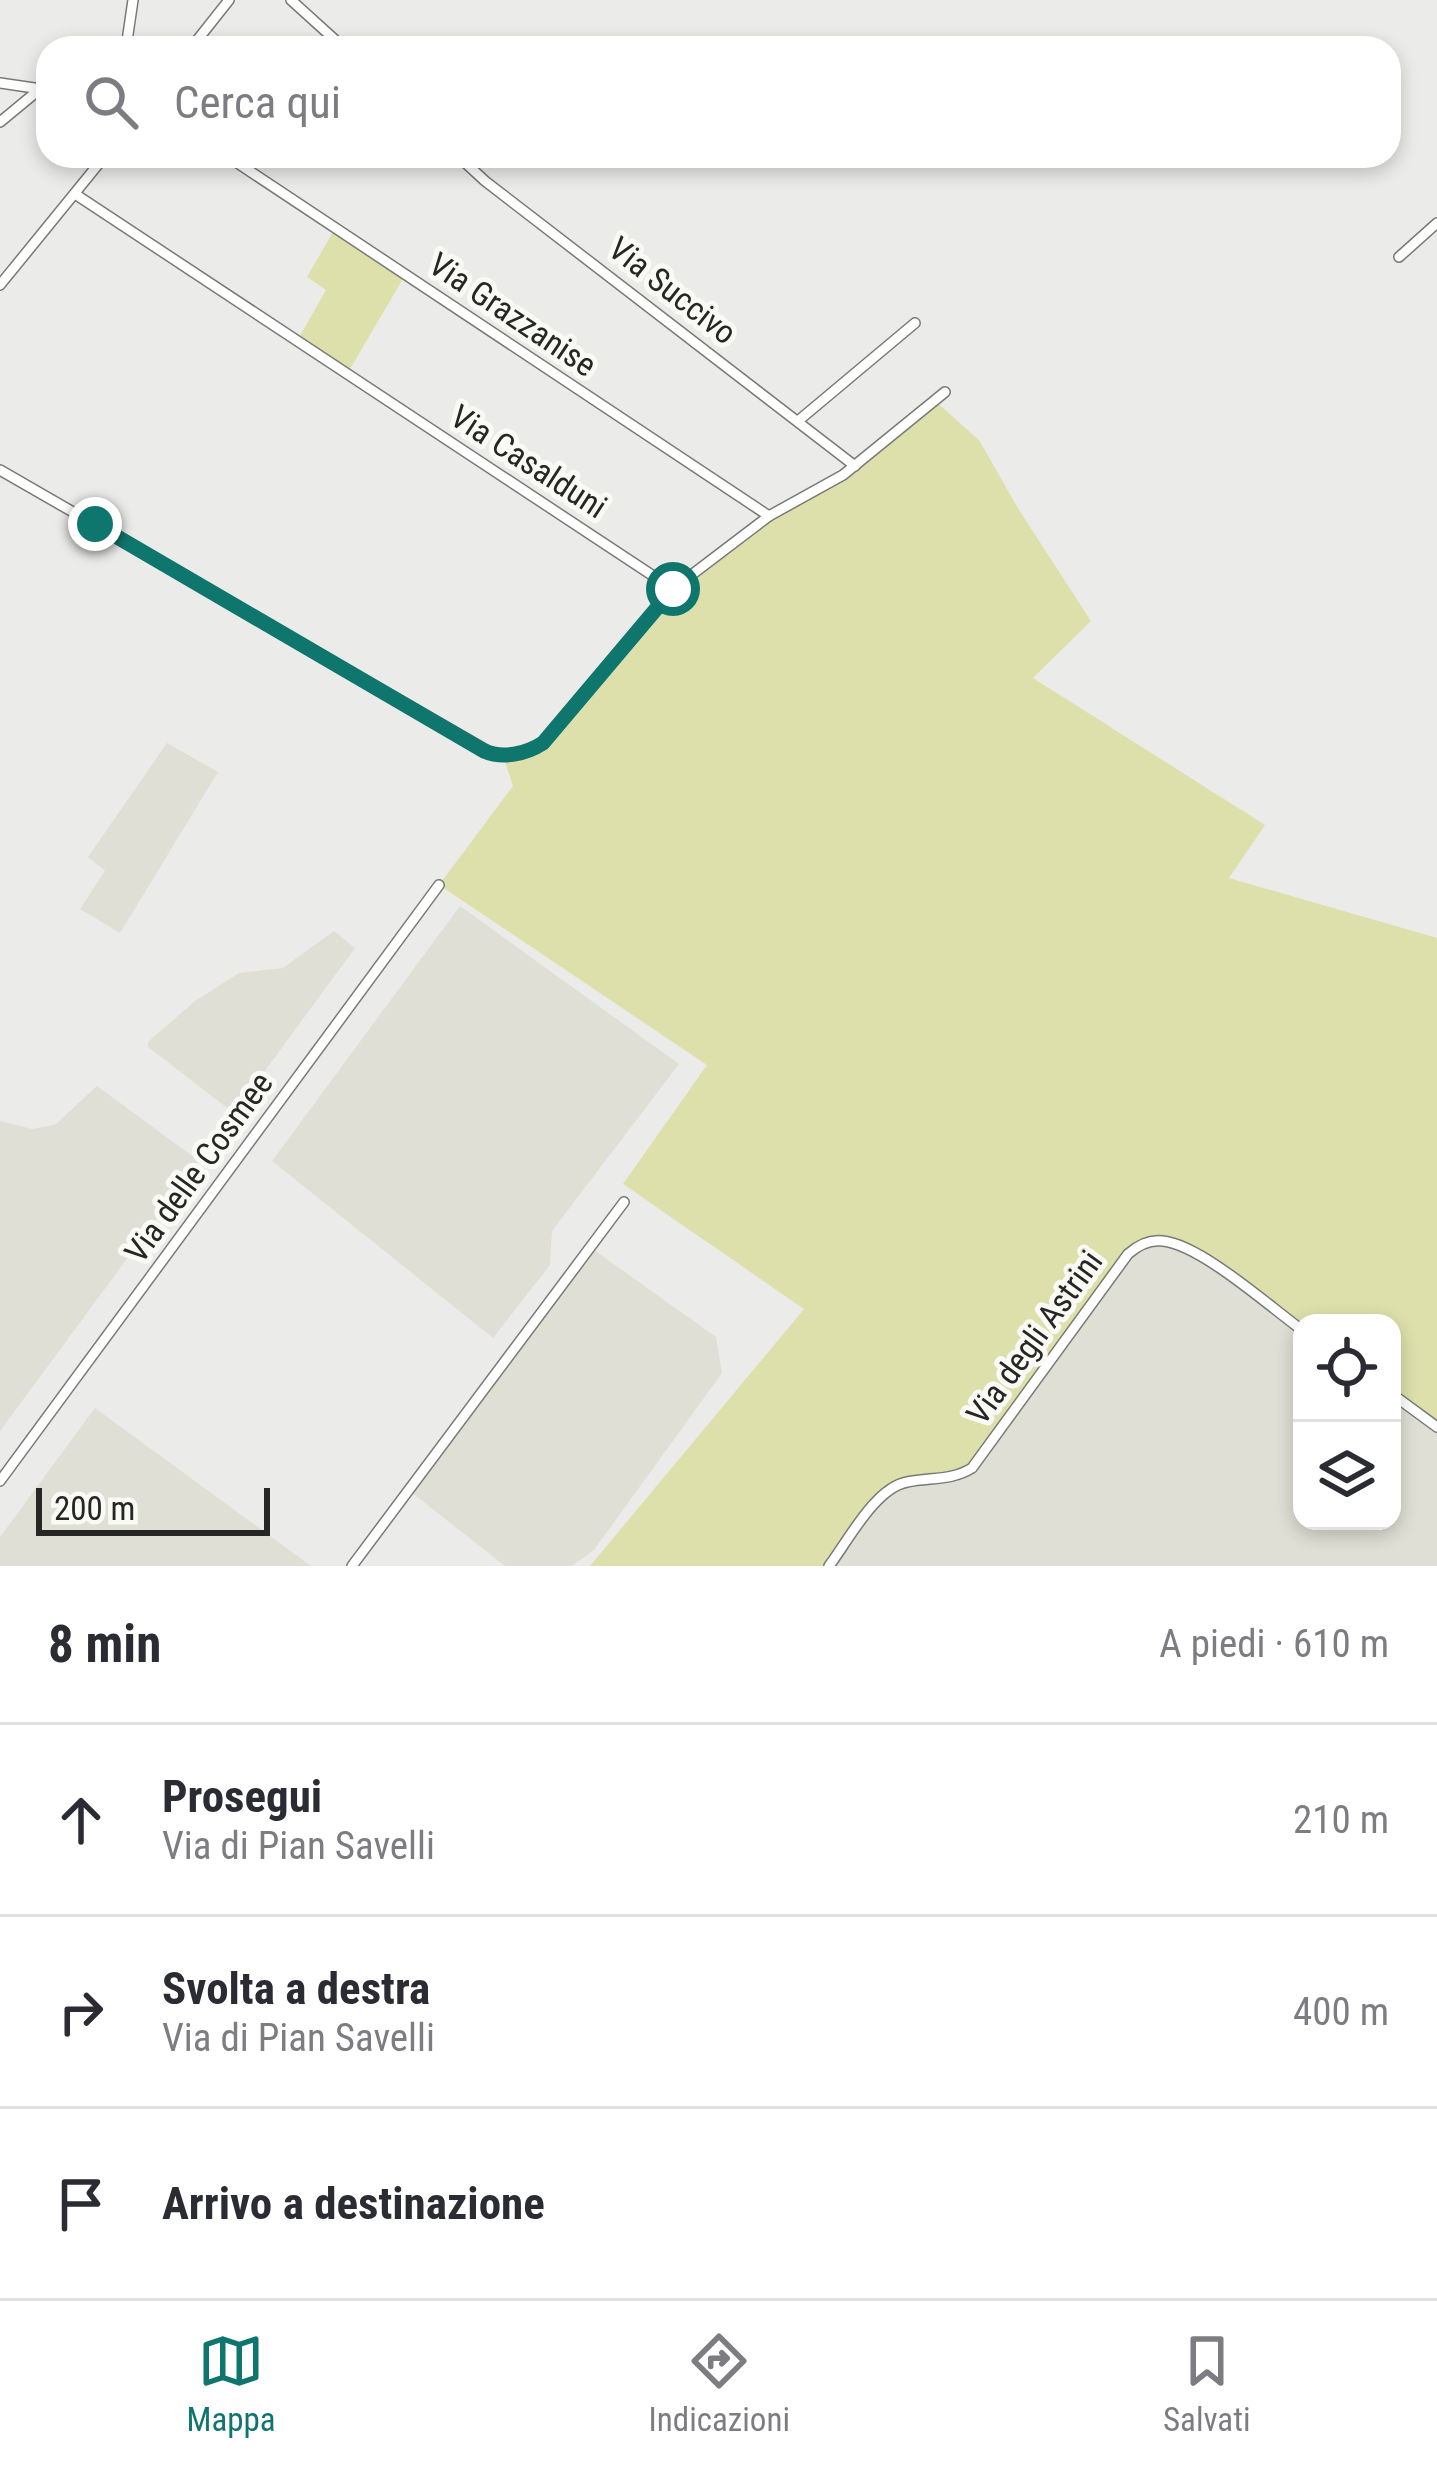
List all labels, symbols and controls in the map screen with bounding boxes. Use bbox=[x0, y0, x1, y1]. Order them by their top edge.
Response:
search box bbox=[36, 36, 1401, 168]
icon: search bbox=[78, 69, 144, 135]
text: Cerca qui bbox=[174, 76, 341, 129]
street label: Via Succivo bbox=[601, 229, 744, 352]
street label: Via Grazzanise bbox=[422, 244, 604, 385]
street label: Via Casalduni bbox=[443, 397, 614, 526]
route end bbox=[68, 497, 122, 551]
route start bbox=[646, 562, 700, 616]
street label: Via delle Cosmee bbox=[116, 1065, 280, 1270]
street label: Via degli Astrini bbox=[958, 1243, 1111, 1432]
map controls bbox=[1293, 1314, 1401, 1530]
button: locate bbox=[1293, 1314, 1401, 1422]
button: layers bbox=[1293, 1422, 1401, 1530]
scale bar bbox=[36, 1482, 270, 1535]
text: 200 m bbox=[54, 1489, 135, 1528]
text: 8 min bbox=[48, 1615, 161, 1674]
text: A piedi · 610 m bbox=[1159, 1621, 1389, 1667]
text: Prosegui bbox=[162, 1770, 322, 1823]
icon: ahead bbox=[48, 1787, 114, 1853]
text: 210 m bbox=[1293, 1797, 1389, 1843]
text: Via di Pian Savelli bbox=[162, 1823, 435, 1869]
text: Svolta a destra bbox=[162, 1962, 430, 2015]
icon: right bbox=[48, 1979, 114, 2045]
text: 400 m bbox=[1293, 1989, 1389, 2035]
text: Via di Pian Savelli bbox=[162, 2015, 435, 2061]
icon: arrive bbox=[48, 2171, 114, 2237]
text: Arrivo a destinazione bbox=[162, 2177, 545, 2230]
tab: Mappa bbox=[186, 2328, 276, 2439]
tab: Indicazioni bbox=[649, 2328, 790, 2439]
tab: Salvati bbox=[1163, 2328, 1250, 2439]

